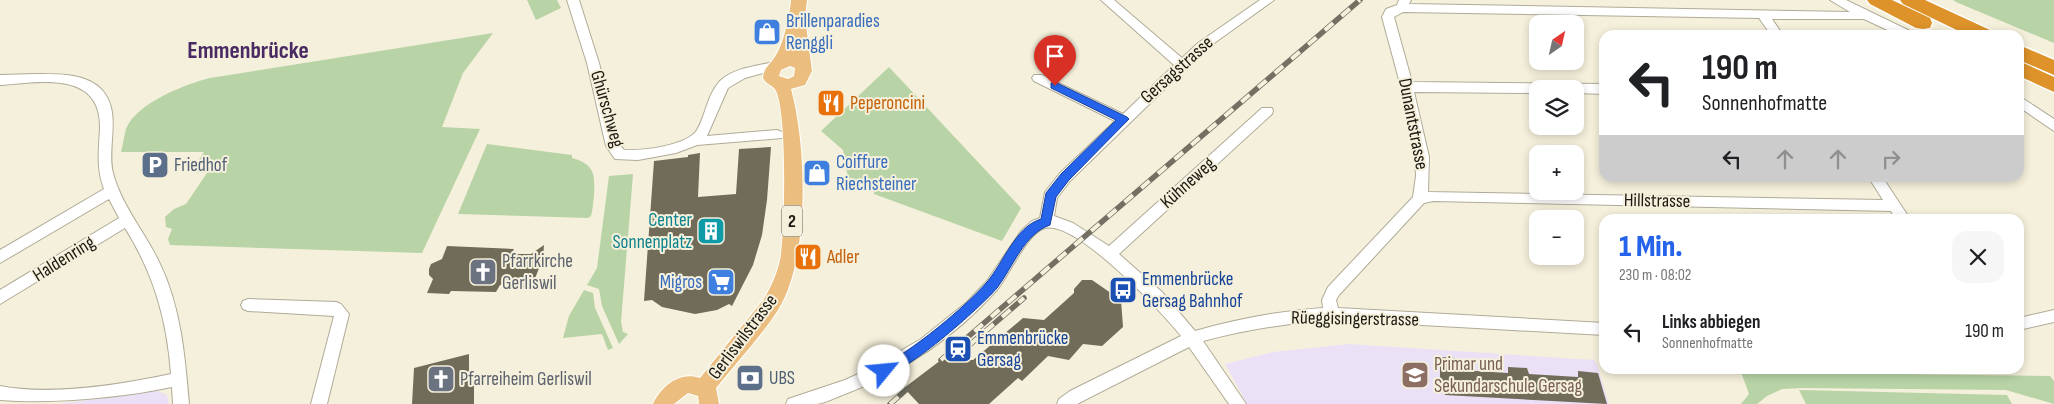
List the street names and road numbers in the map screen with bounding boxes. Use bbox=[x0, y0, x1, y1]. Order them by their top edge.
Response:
street label: Gersagstrasse bbox=[1136, 31, 1218, 109]
street label: Ghürschweg bbox=[585, 68, 629, 151]
street label: Dunantstrasse bbox=[1393, 76, 1433, 172]
street label: Kühneweg bbox=[1156, 152, 1221, 214]
street label: Hillstrasse bbox=[1624, 189, 1690, 213]
road number: 2 bbox=[782, 206, 802, 237]
street label: Haldenring bbox=[29, 231, 100, 287]
street label: Gerliswilstrasse bbox=[703, 290, 783, 384]
street label: Rüeggisingerstrasse bbox=[1291, 306, 1419, 332]

